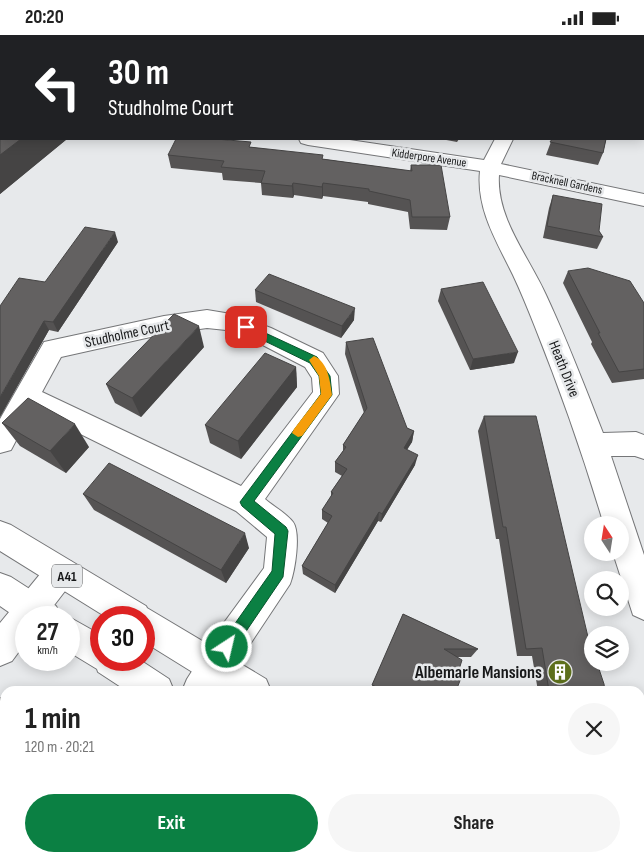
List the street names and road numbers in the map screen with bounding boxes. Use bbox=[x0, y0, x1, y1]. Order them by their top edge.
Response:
street label: Kidderpore Avenue bbox=[391, 145, 467, 171]
street label: Bracknell Gardens bbox=[530, 168, 604, 198]
street label: Studholme Court bbox=[83, 316, 171, 352]
street label: Heath Drive bbox=[544, 338, 584, 400]
road number: A41 bbox=[52, 565, 82, 587]

